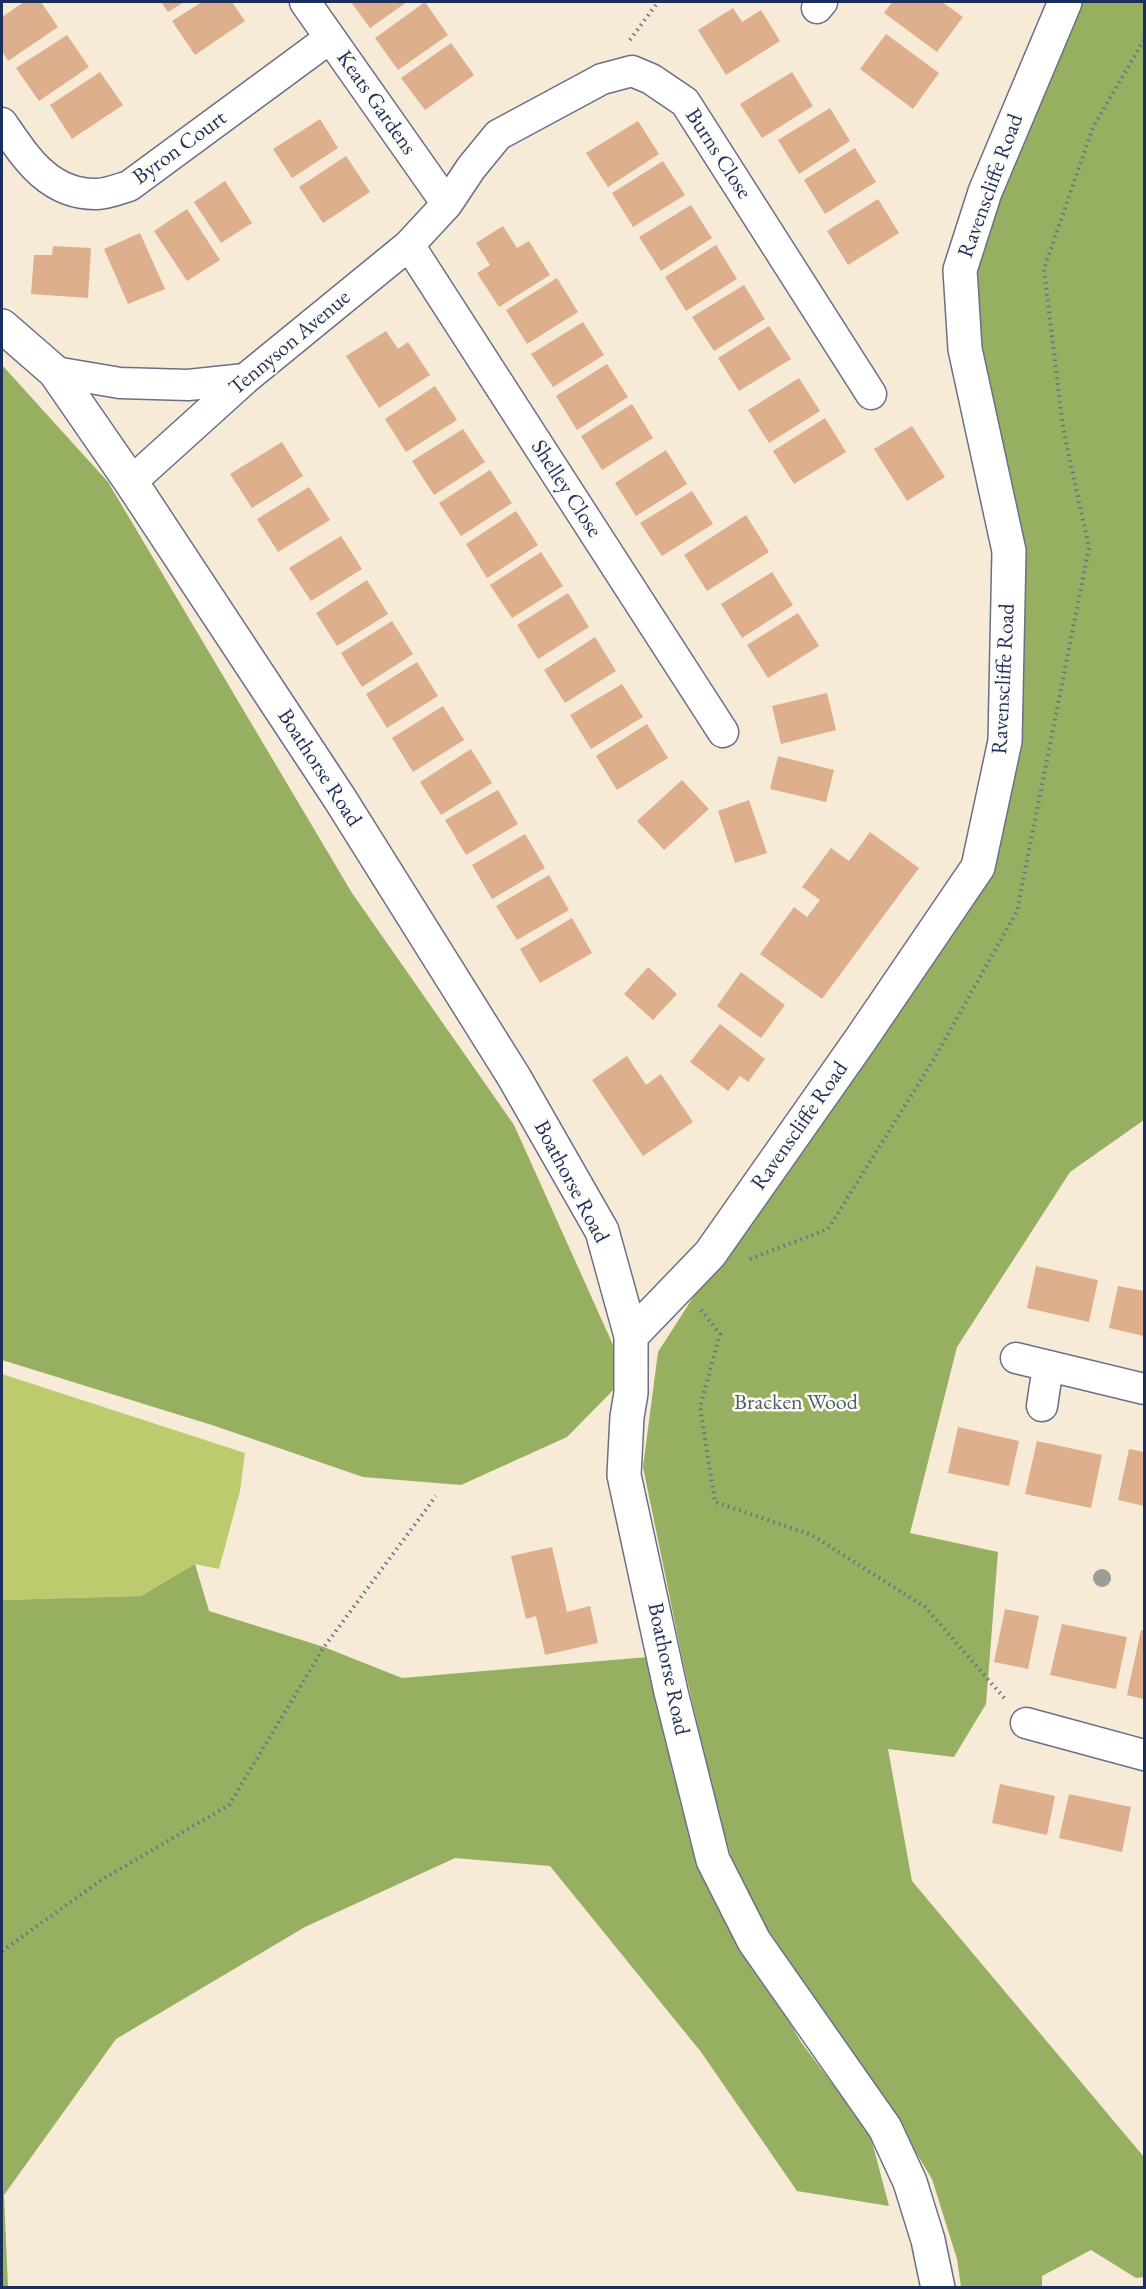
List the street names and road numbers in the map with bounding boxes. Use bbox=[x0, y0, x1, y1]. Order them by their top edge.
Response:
street label: Keats Gardens bbox=[330, 46, 422, 160]
street label: Burns Close bbox=[679, 104, 757, 204]
street label: Byron Court bbox=[128, 105, 232, 191]
street label: Ravenscliffe Road bbox=[953, 110, 1029, 262]
street label: Tennyson Avenue bbox=[224, 285, 356, 401]
street label: Shelley Close bbox=[525, 435, 607, 543]
street label: Ravenscliffe Road bbox=[987, 603, 1021, 755]
street label: Boathorse Road bbox=[271, 704, 367, 832]
street label: Ravenscliffe Road bbox=[746, 1057, 854, 1195]
street label: Boathorse Road bbox=[528, 1116, 614, 1248]
street label: Boathorse Road bbox=[641, 1600, 695, 1738]

